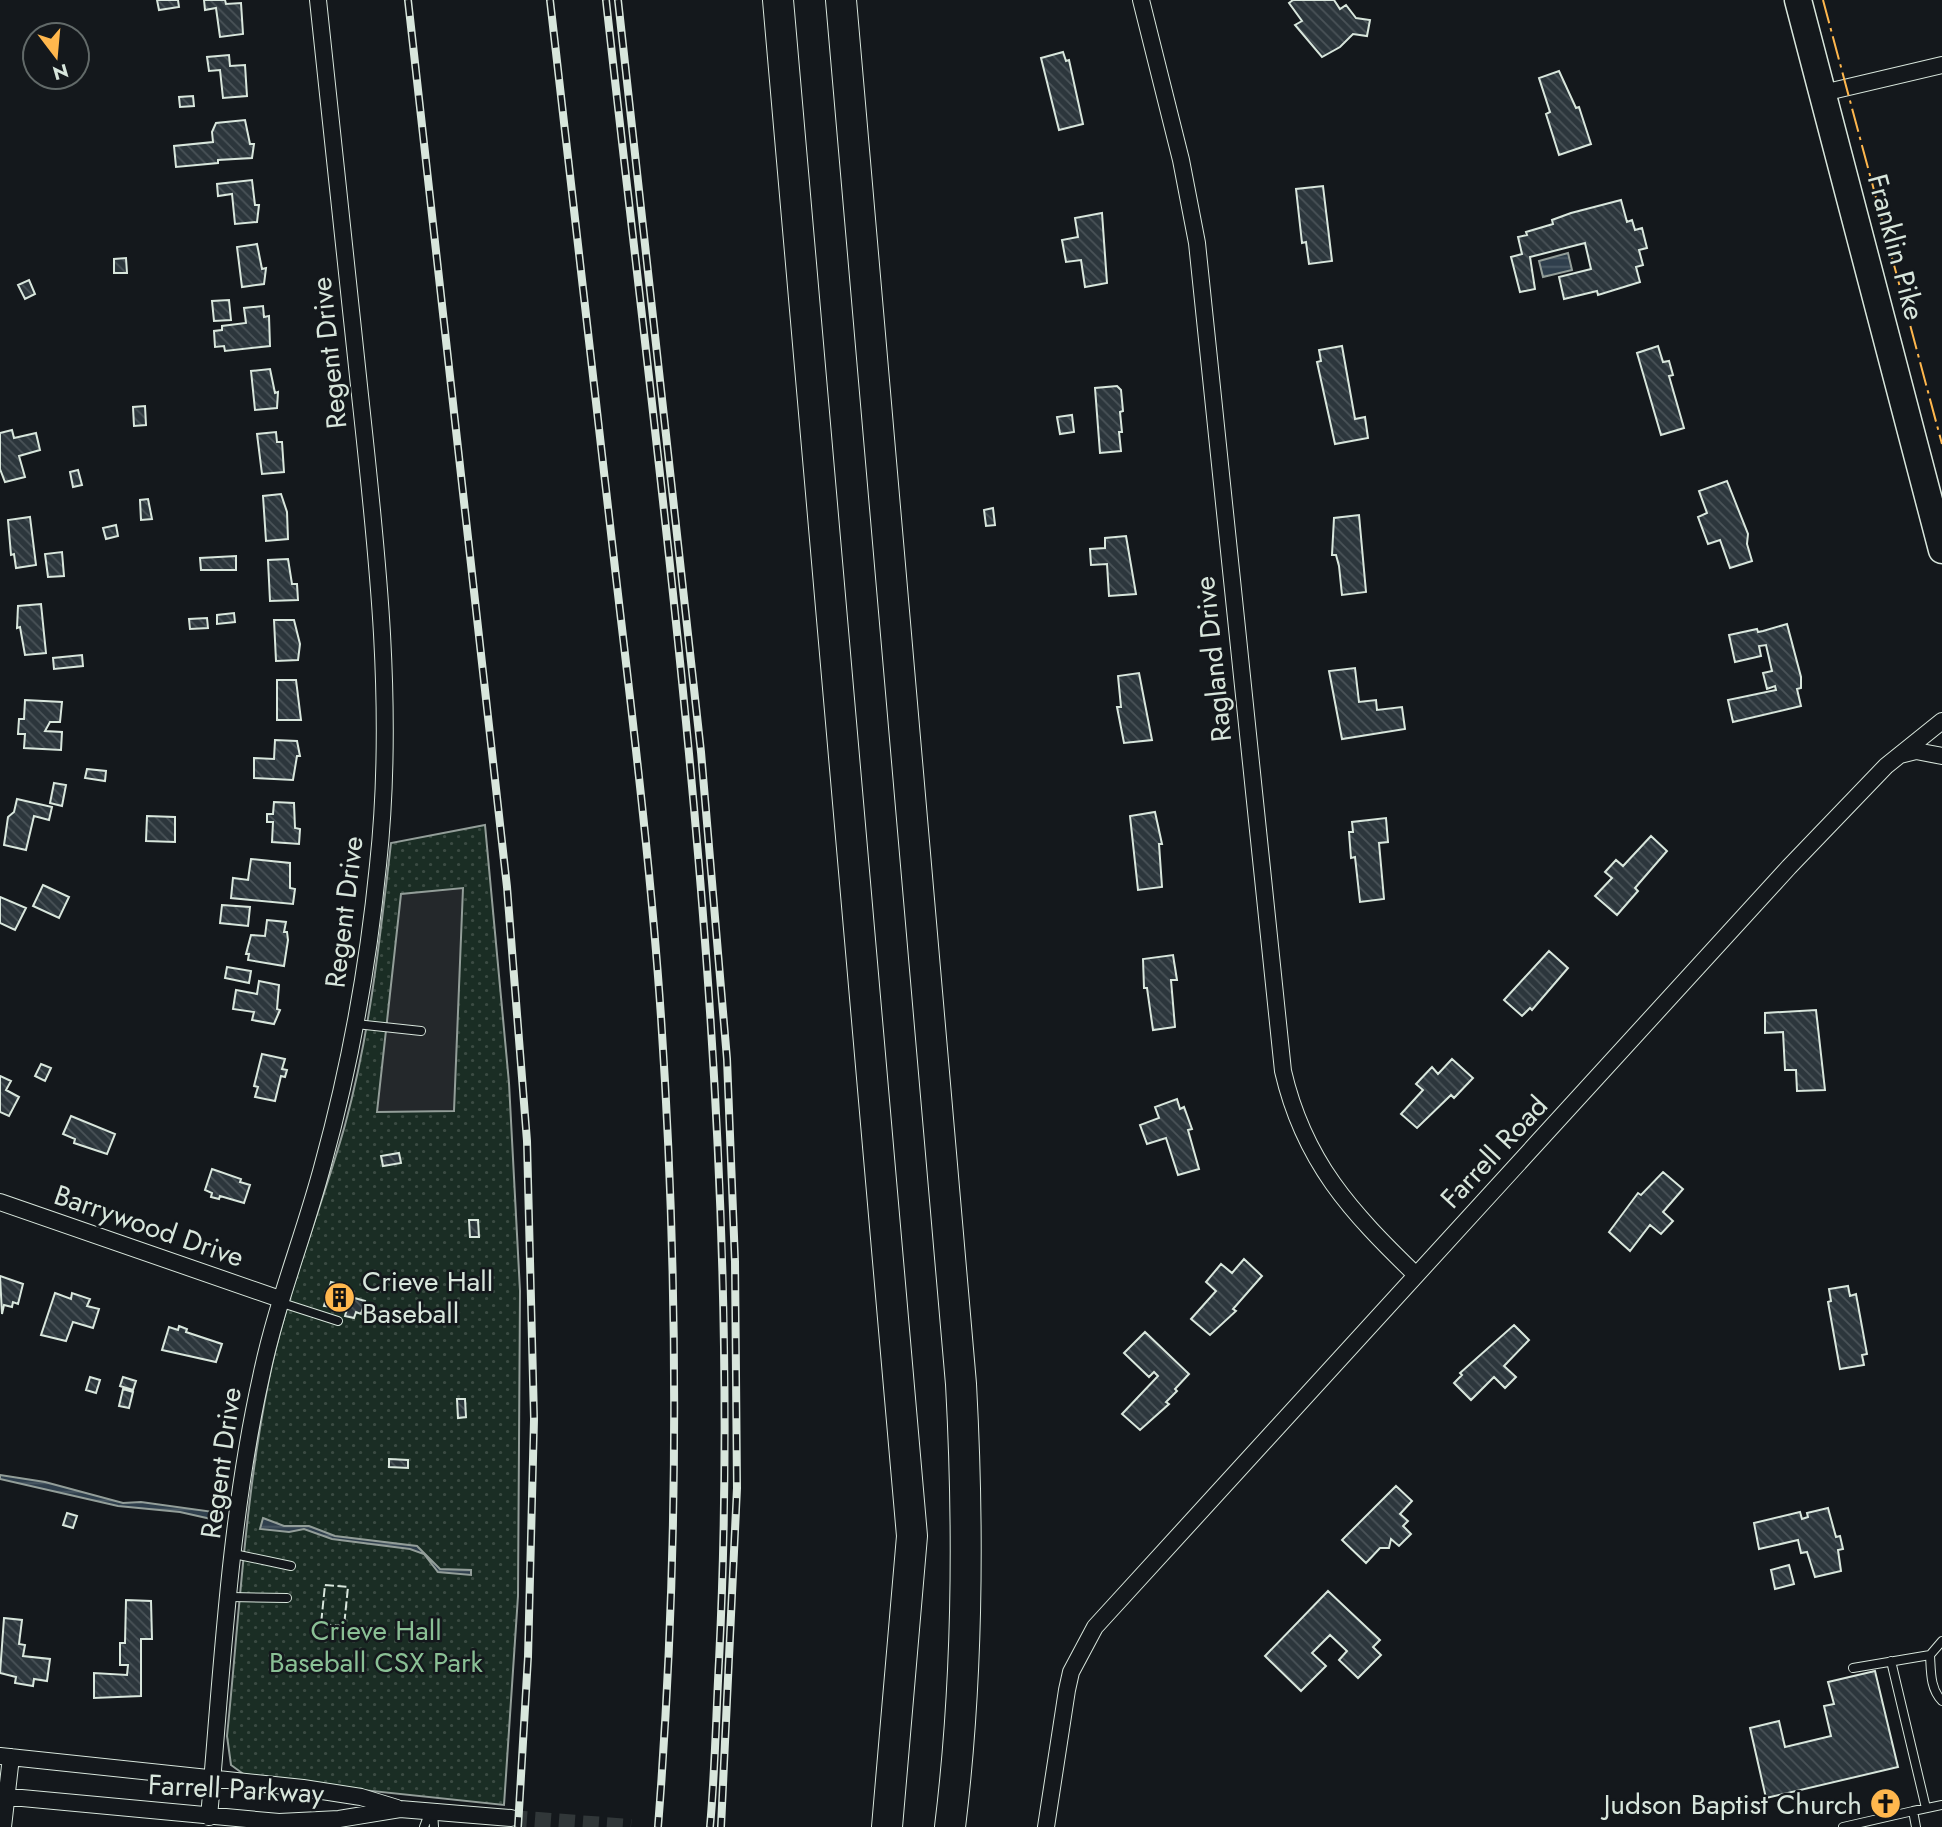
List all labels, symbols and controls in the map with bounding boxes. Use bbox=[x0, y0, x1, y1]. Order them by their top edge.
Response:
north arrow bbox=[21, 21, 91, 91]
text: N bbox=[50, 57, 72, 87]
street label: Franklin Pike bbox=[1857, 170, 1935, 324]
street label: Regent Drive bbox=[301, 275, 357, 431]
street label: Ragland Drive bbox=[1184, 574, 1242, 744]
street label: Regent Drive bbox=[314, 834, 374, 990]
street label: Farrell Road bbox=[1431, 1086, 1557, 1218]
street label: Barrywood Drive bbox=[49, 1174, 249, 1278]
place label: Crieve Hall Baseball bbox=[362, 1261, 493, 1334]
building icon: Crieve Hall Baseball bbox=[322, 1280, 356, 1314]
street label: Regent Drive bbox=[190, 1385, 252, 1541]
park label: Crieve Hall Baseball CSX Park bbox=[269, 1610, 484, 1683]
street label: Farrell Parkway bbox=[147, 1764, 326, 1814]
place label: Judson Baptist Church bbox=[1600, 1784, 1862, 1825]
church icon: Judson Baptist Church bbox=[1868, 1787, 1902, 1821]

